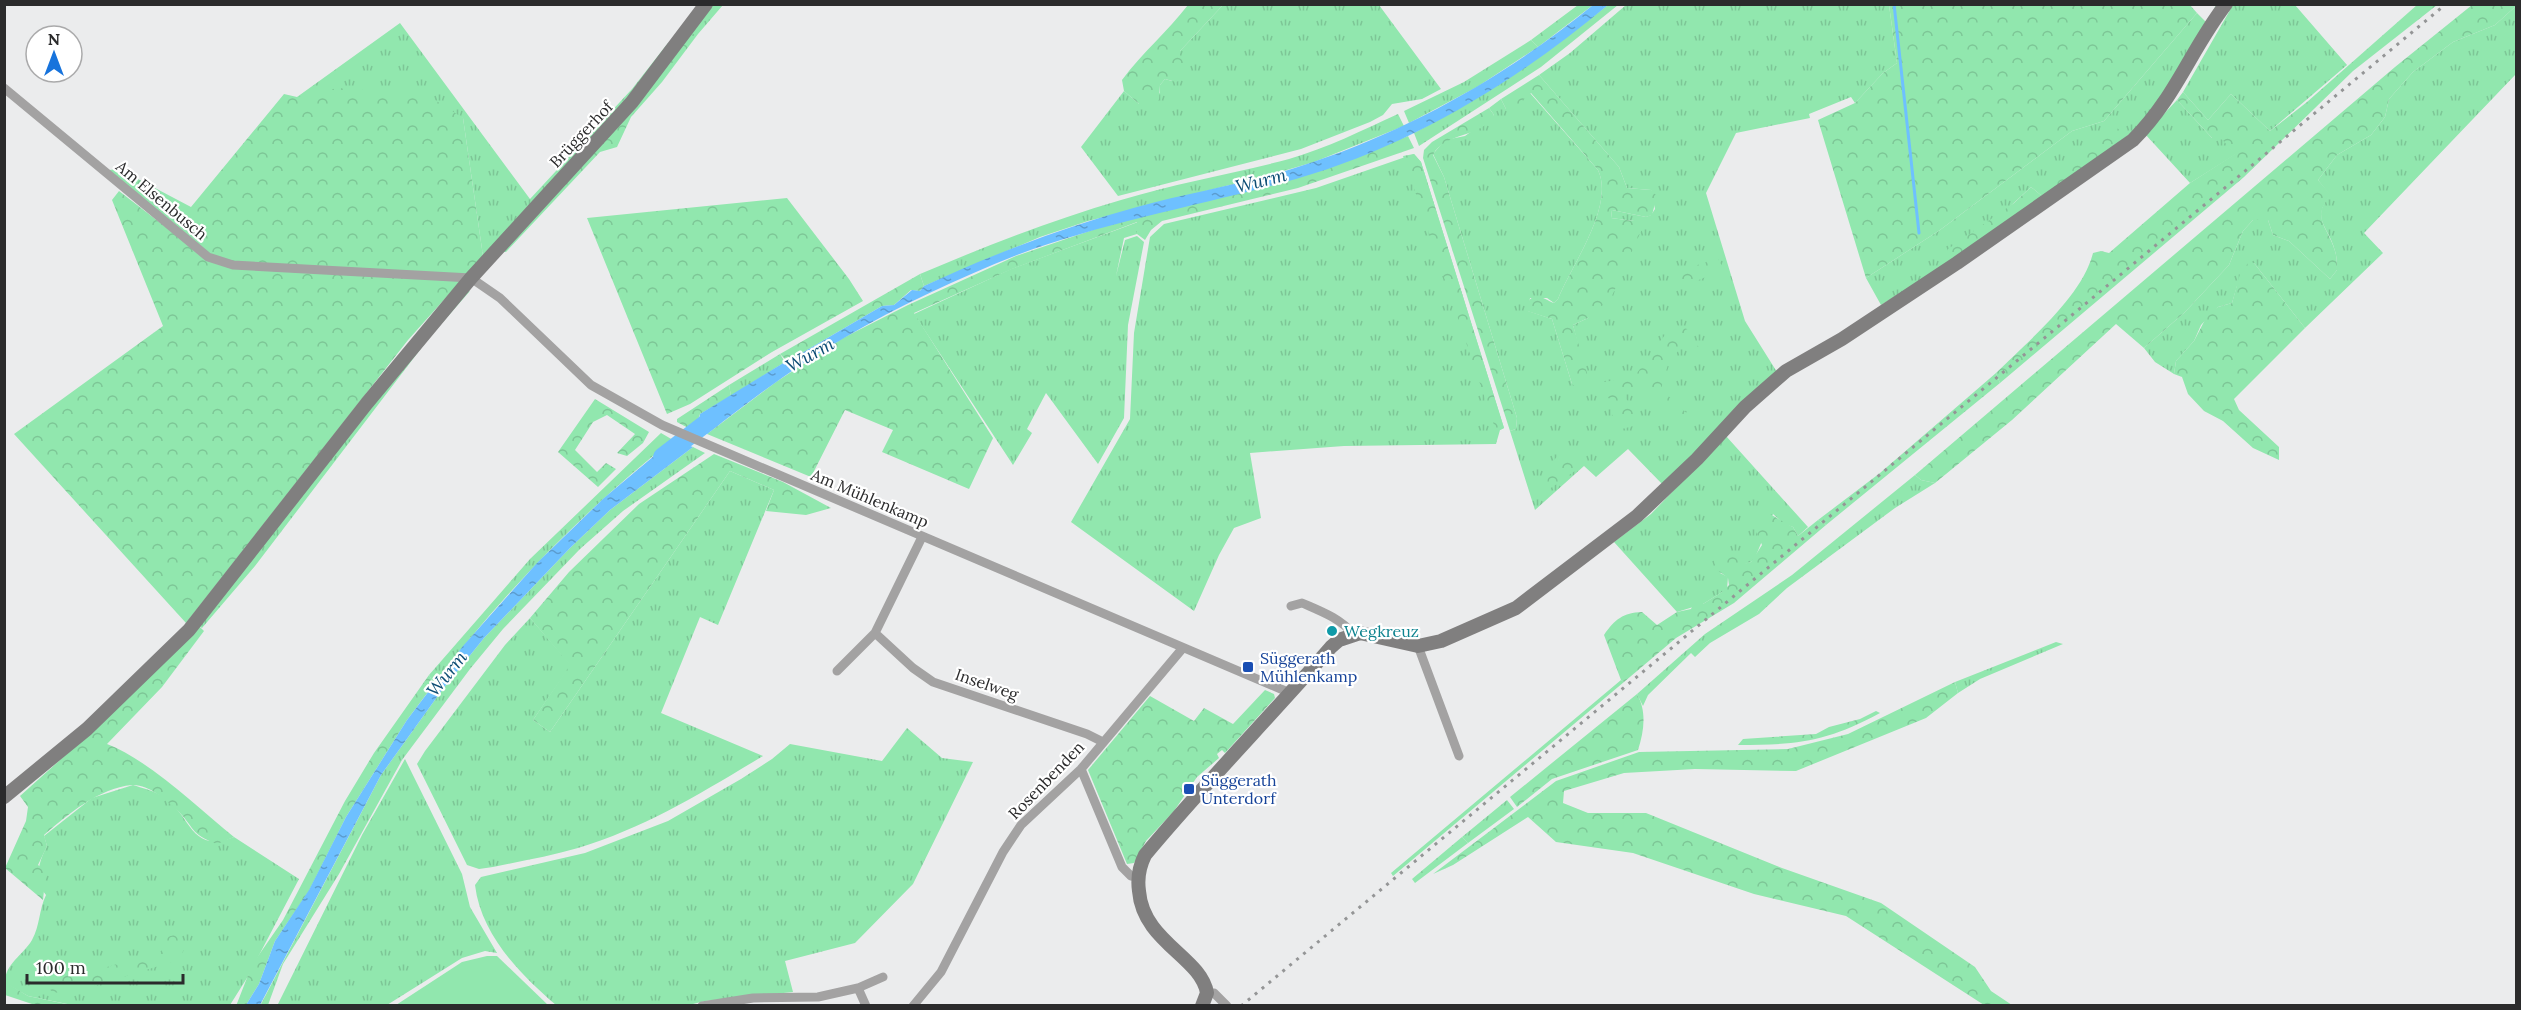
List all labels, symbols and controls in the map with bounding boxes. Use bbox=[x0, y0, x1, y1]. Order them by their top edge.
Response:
north arrow bbox=[24, 24, 84, 84]
text: N bbox=[48, 29, 60, 49]
street label: Brüggerhof bbox=[545, 95, 618, 171]
street label: Am Elsenbusch bbox=[112, 155, 212, 244]
water label: Wurm bbox=[1233, 163, 1289, 198]
water label: Wurm bbox=[781, 332, 838, 377]
street label: Am Mühlenkamp bbox=[807, 464, 932, 532]
place label: Wegkreuz bbox=[1344, 621, 1419, 641]
marker: Wegkreuz bbox=[1325, 624, 1339, 638]
water label: Wurm bbox=[421, 646, 472, 701]
place label: Süggerath Mühlenkamp bbox=[1260, 648, 1357, 686]
marker: Süggerath Mühlenkamp bbox=[1241, 660, 1255, 674]
street label: Inselweg bbox=[953, 664, 1022, 704]
street label: Rosenbenden bbox=[1004, 737, 1088, 823]
place label: Süggerath Unterdorf bbox=[1201, 770, 1277, 808]
marker: Süggerath Unterdorf bbox=[1182, 782, 1196, 796]
scale bar bbox=[27, 947, 183, 985]
text: 100 m bbox=[36, 956, 86, 979]

